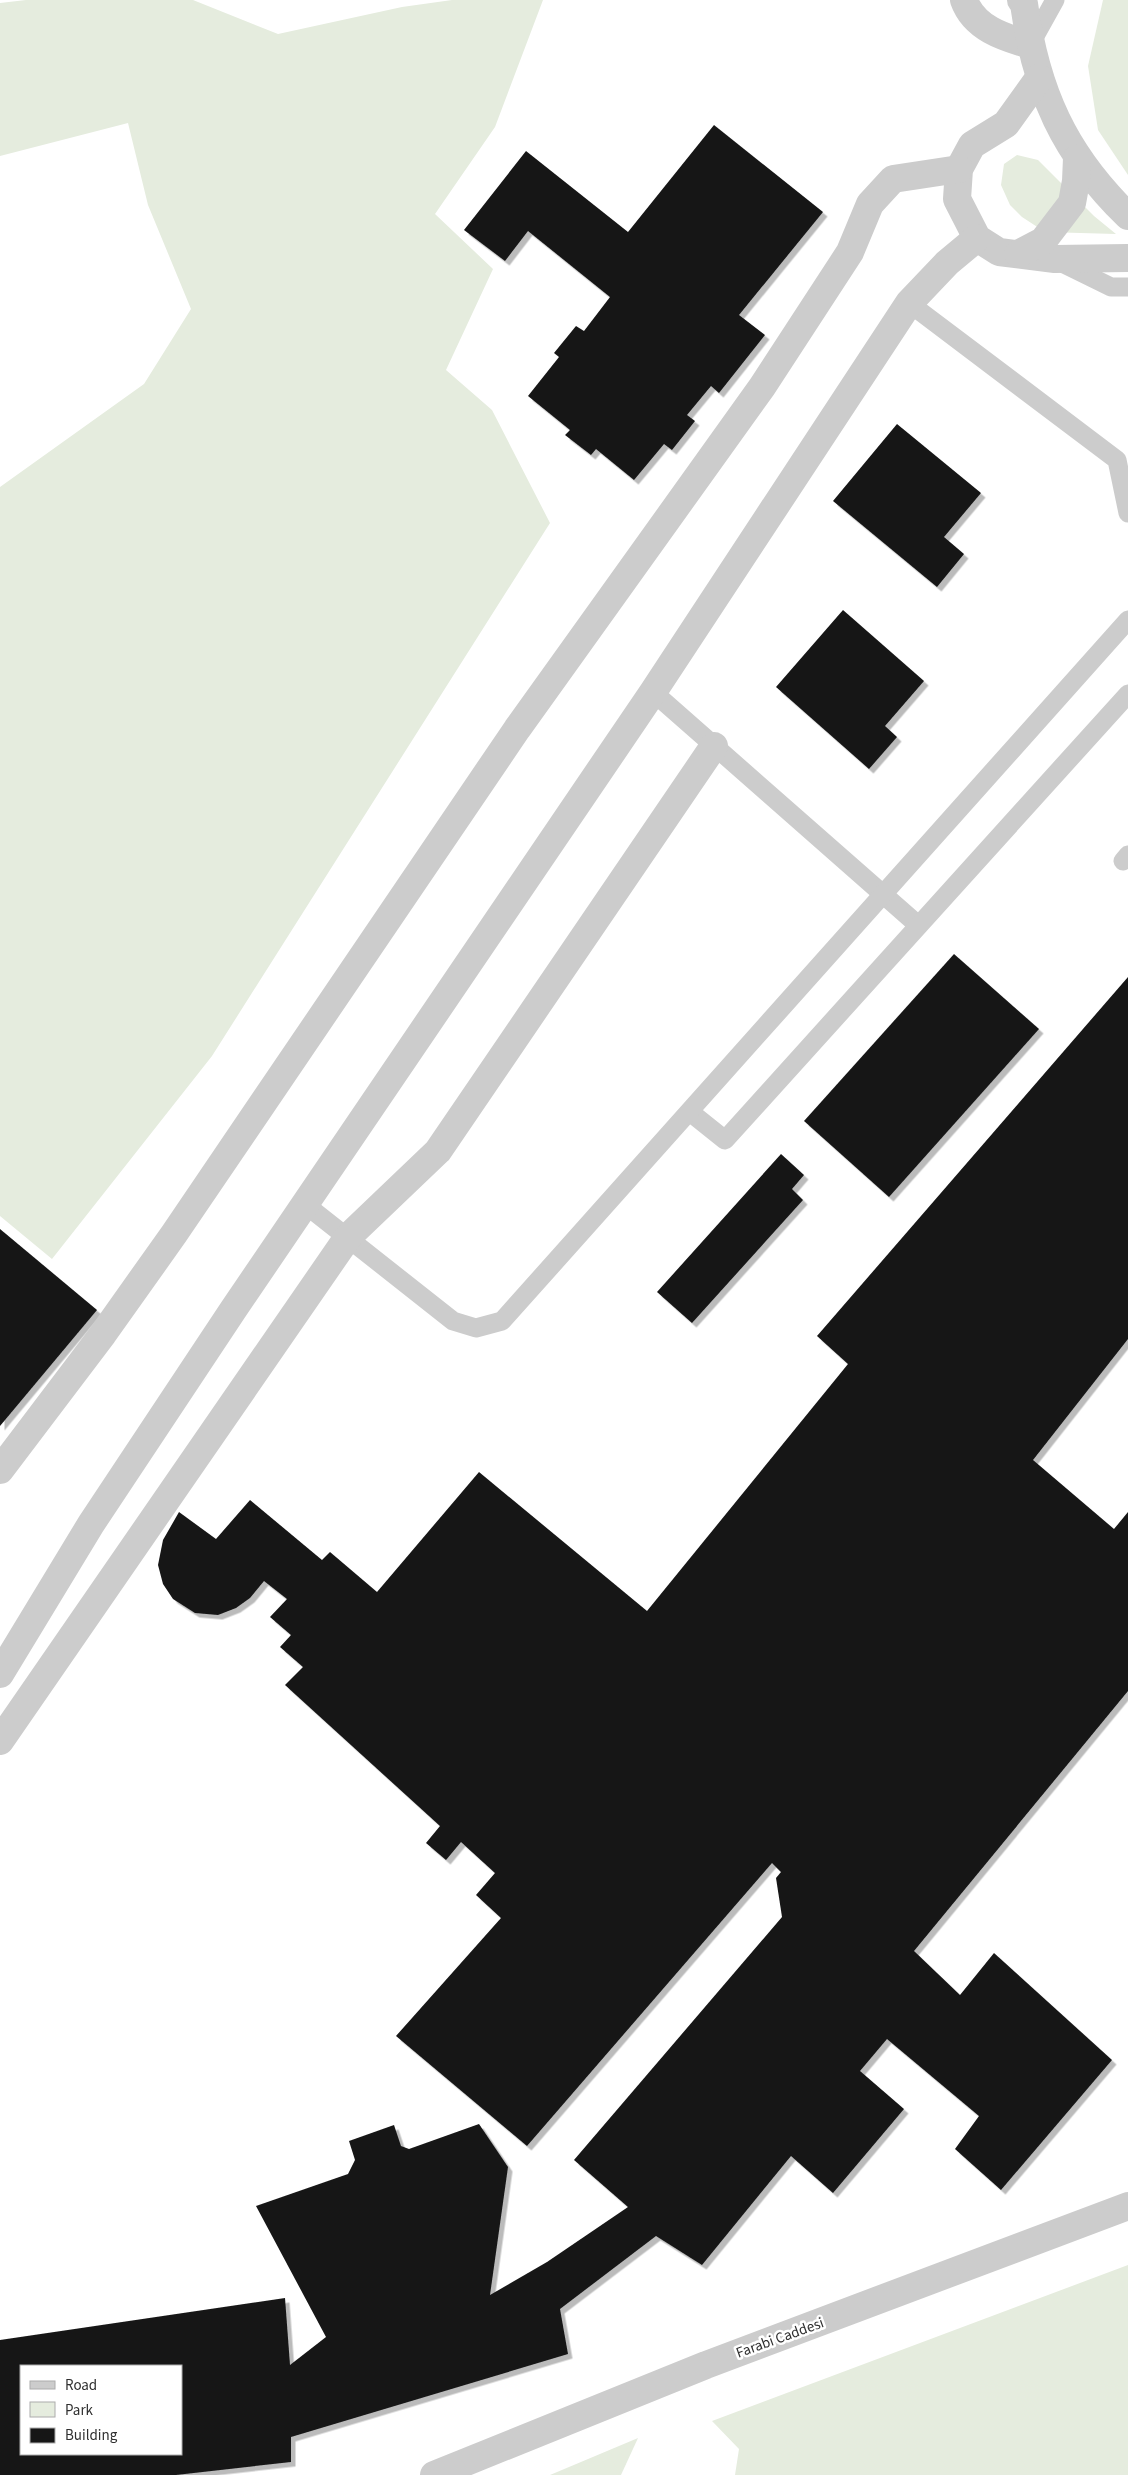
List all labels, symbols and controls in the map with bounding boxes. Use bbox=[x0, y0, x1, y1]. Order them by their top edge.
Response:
street label: Farabi Caddesi bbox=[733, 2312, 827, 2364]
legend bbox=[20, 2365, 182, 2455]
text: Road bbox=[65, 2375, 97, 2396]
text: Park bbox=[65, 2400, 94, 2421]
text: Building bbox=[65, 2425, 118, 2446]

